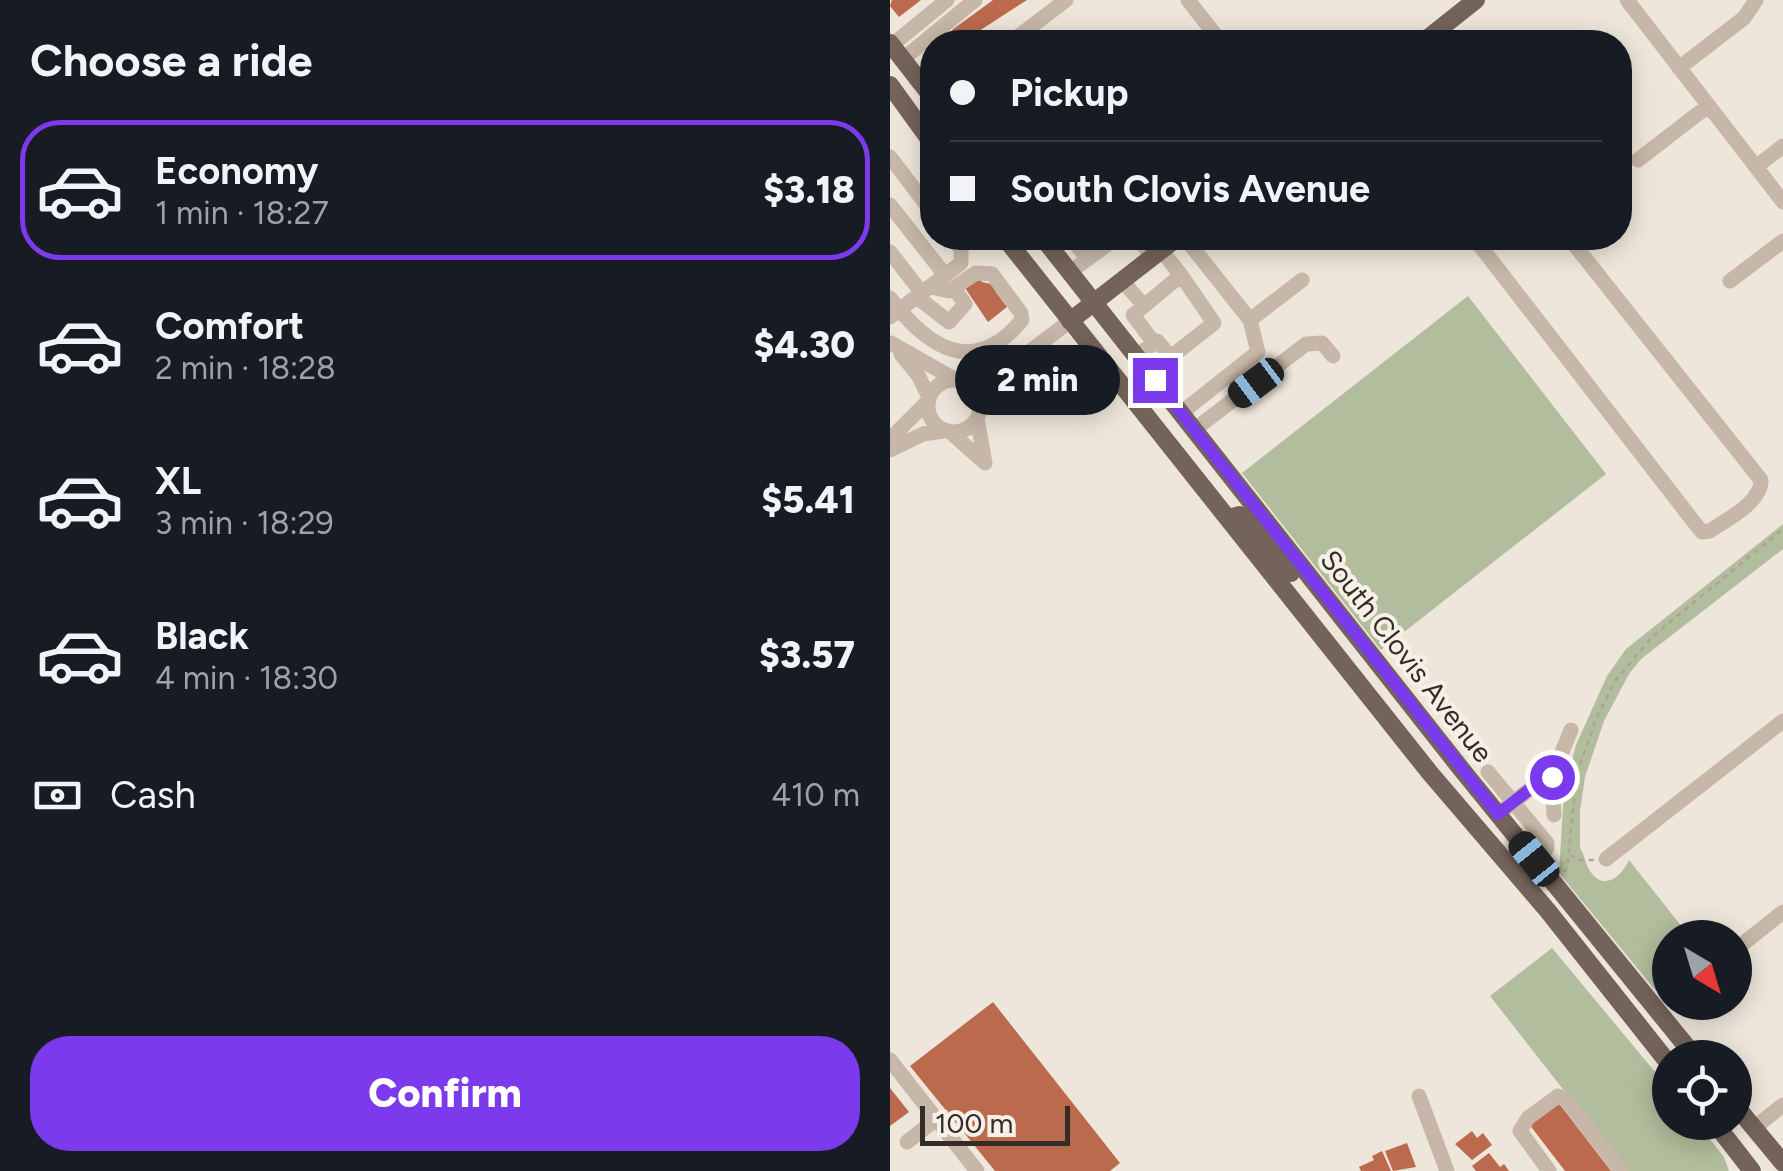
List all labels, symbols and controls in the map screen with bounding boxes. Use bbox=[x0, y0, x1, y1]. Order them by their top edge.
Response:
text: Choose a ride bbox=[30, 33, 312, 87]
text: Pickup bbox=[1010, 70, 1128, 116]
icon: car bbox=[35, 145, 125, 235]
text: Economy bbox=[155, 148, 318, 194]
text: South Clovis Avenue bbox=[1010, 166, 1370, 212]
text: $3.18 bbox=[763, 167, 855, 213]
text: 1 min · 18:27 bbox=[155, 194, 329, 232]
icon: car bbox=[35, 300, 125, 390]
text: Comfort bbox=[155, 303, 304, 349]
text: $4.30 bbox=[754, 322, 855, 368]
callout: 2 min bbox=[955, 345, 1120, 415]
text: 2 min · 18:28 bbox=[155, 349, 336, 387]
car bbox=[1223, 353, 1289, 413]
route end bbox=[1133, 358, 1178, 403]
text: 2 min bbox=[997, 361, 1078, 399]
icon: car bbox=[35, 455, 125, 545]
text: XL bbox=[155, 458, 201, 504]
text: $5.41 bbox=[761, 477, 855, 523]
text: 3 min · 18:29 bbox=[155, 504, 334, 542]
street label: South Clovis Avenue bbox=[1314, 543, 1500, 769]
icon: car bbox=[35, 610, 125, 700]
text: Black bbox=[155, 613, 249, 659]
text: $3.57 bbox=[759, 632, 855, 678]
text: 4 min · 18:30 bbox=[155, 659, 338, 697]
route start bbox=[1530, 755, 1575, 800]
icon: cash bbox=[30, 768, 85, 823]
text: Cash bbox=[110, 772, 196, 818]
text: 410 m bbox=[771, 776, 860, 814]
car bbox=[1503, 826, 1565, 892]
north arrow bbox=[1652, 920, 1752, 1020]
map controls bbox=[1652, 920, 1752, 1140]
button: Confirm bbox=[30, 1036, 860, 1151]
button: locate bbox=[1652, 1040, 1752, 1140]
scale bar bbox=[920, 1101, 1070, 1146]
text: 100 m bbox=[935, 1106, 1013, 1140]

